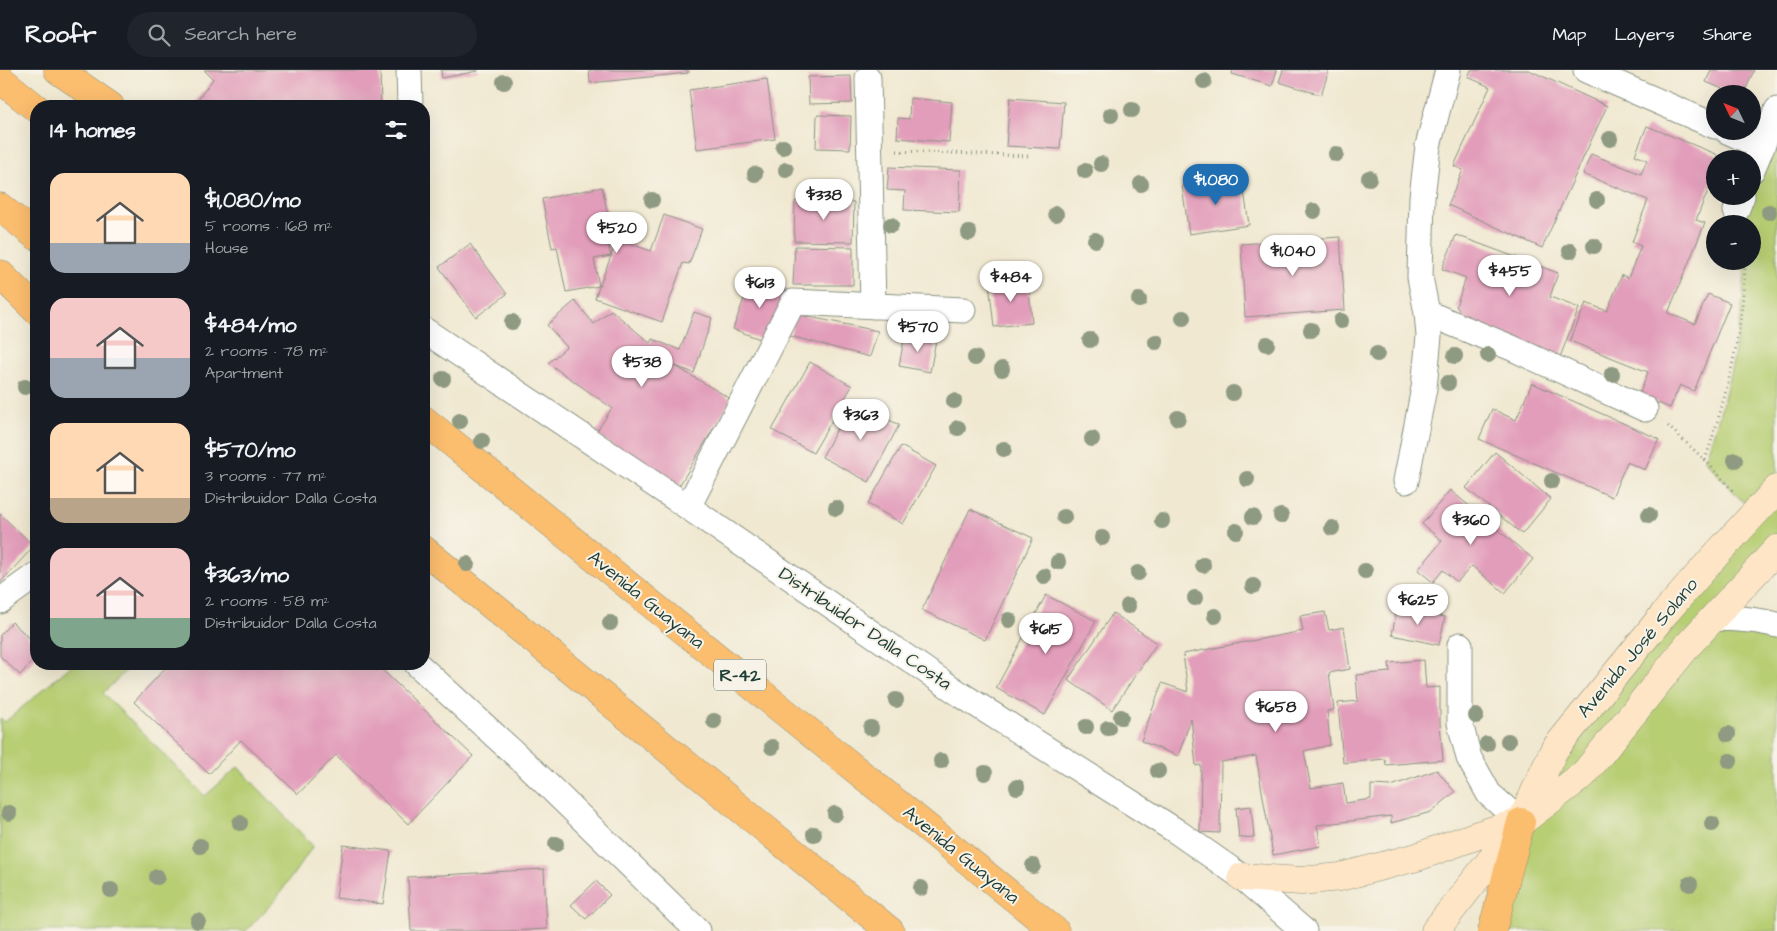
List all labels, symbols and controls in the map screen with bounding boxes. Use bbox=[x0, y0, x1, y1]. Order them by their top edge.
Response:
search box bbox=[127, 12, 477, 57]
text: Roofr bbox=[25, 18, 97, 52]
icon: search bbox=[145, 21, 173, 49]
text: Search here bbox=[185, 21, 297, 48]
text: Map bbox=[1552, 22, 1586, 47]
text: Layers bbox=[1614, 22, 1675, 47]
text: Share bbox=[1703, 22, 1752, 47]
north arrow bbox=[1706, 85, 1761, 140]
map controls bbox=[1706, 85, 1761, 270]
text: 14 homes bbox=[50, 116, 136, 145]
icon: filters bbox=[382, 116, 410, 144]
button: + bbox=[1706, 150, 1761, 205]
pin: $1,080 bbox=[1175, 164, 1257, 206]
text: $1,080 bbox=[1194, 169, 1238, 191]
pin: $338 bbox=[794, 178, 854, 221]
text: $338 bbox=[806, 184, 842, 206]
text: $1,080/mo bbox=[205, 186, 301, 215]
icon: home bbox=[90, 193, 150, 253]
pin: $520 bbox=[587, 212, 647, 254]
text: 5 rooms · 168 m² bbox=[205, 215, 332, 237]
button: − bbox=[1706, 215, 1761, 270]
text: $520 bbox=[597, 217, 637, 239]
pin: $1,040 bbox=[1252, 234, 1334, 277]
text: House bbox=[205, 237, 249, 259]
text: $1,040 bbox=[1271, 240, 1315, 262]
pin: $455 bbox=[1480, 254, 1540, 297]
pin: $484 bbox=[981, 260, 1041, 303]
text: $455 bbox=[1489, 260, 1531, 282]
pin: $613 bbox=[730, 266, 790, 309]
text: $484 bbox=[990, 266, 1032, 288]
text: $613 bbox=[745, 272, 775, 294]
pin: $570 bbox=[888, 310, 948, 353]
text: $484/mo bbox=[205, 311, 297, 340]
text: $570 bbox=[898, 316, 938, 338]
icon: home bbox=[90, 318, 150, 378]
text: 2 rooms · 78 m² bbox=[205, 340, 328, 362]
pin: $538 bbox=[612, 346, 672, 388]
text: $538 bbox=[623, 351, 661, 373]
text: Apartment bbox=[205, 362, 283, 384]
pin: $363 bbox=[831, 398, 891, 441]
text: $363 bbox=[843, 404, 879, 426]
text: $570/mo bbox=[205, 436, 295, 465]
icon: home bbox=[90, 443, 150, 503]
text: 3 rooms · 77 m² bbox=[205, 465, 326, 487]
text: Distribuidor Dalla Costa bbox=[205, 487, 377, 509]
pin: $360 bbox=[1441, 504, 1501, 546]
text: $360 bbox=[1452, 509, 1490, 531]
street label: Avenida Guayana bbox=[581, 544, 710, 657]
text: $363/mo bbox=[205, 561, 289, 590]
street label: Distribuidor Dalla Costa bbox=[773, 561, 957, 697]
icon: home bbox=[90, 568, 150, 628]
street label: Avenida José Solano bbox=[1571, 572, 1705, 724]
pin: $625 bbox=[1388, 584, 1448, 626]
text: $625 bbox=[1398, 589, 1438, 611]
text: 2 rooms · 58 m² bbox=[205, 590, 330, 612]
text: Distribuidor Dalla Costa bbox=[205, 612, 377, 634]
pin: $615 bbox=[1016, 612, 1076, 655]
text: $615 bbox=[1030, 618, 1062, 640]
road number: R-42 bbox=[714, 660, 766, 690]
pin: $658 bbox=[1246, 690, 1306, 733]
text: $658 bbox=[1256, 696, 1296, 718]
street label: Avenida Guayana bbox=[896, 799, 1025, 912]

